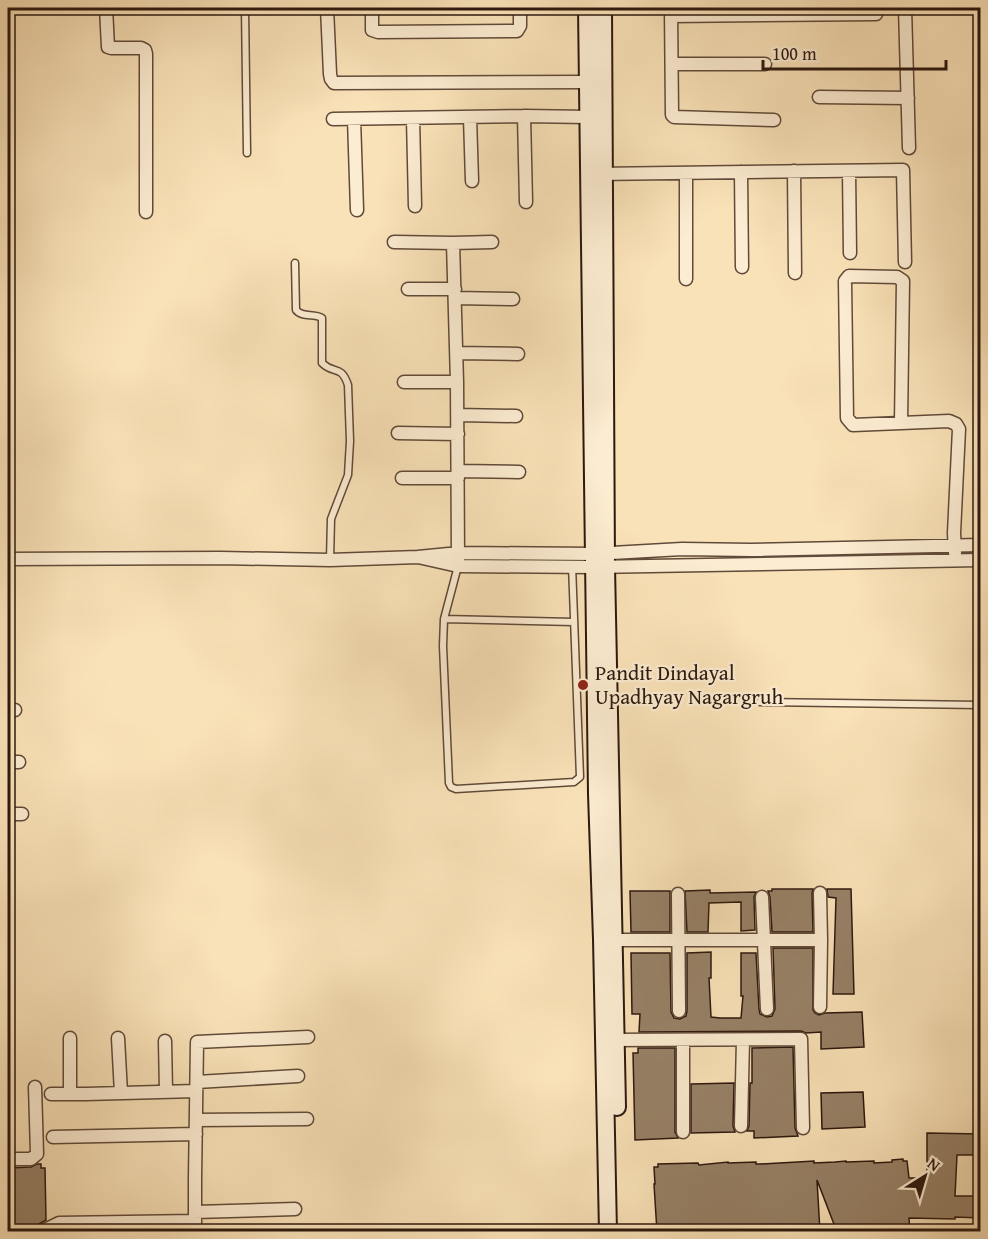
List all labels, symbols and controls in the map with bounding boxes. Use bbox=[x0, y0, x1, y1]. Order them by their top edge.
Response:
scale bar bbox=[763, 33, 946, 71]
text: 100 m bbox=[772, 40, 817, 67]
place label: Pandit Dindayal Upadhyay Nagargruh bbox=[595, 657, 783, 712]
marker: Pandit Dindayal Upadhyay Nagargruh bbox=[576, 678, 590, 692]
north arrow bbox=[895, 1146, 955, 1206]
text: N bbox=[923, 1151, 946, 1177]

